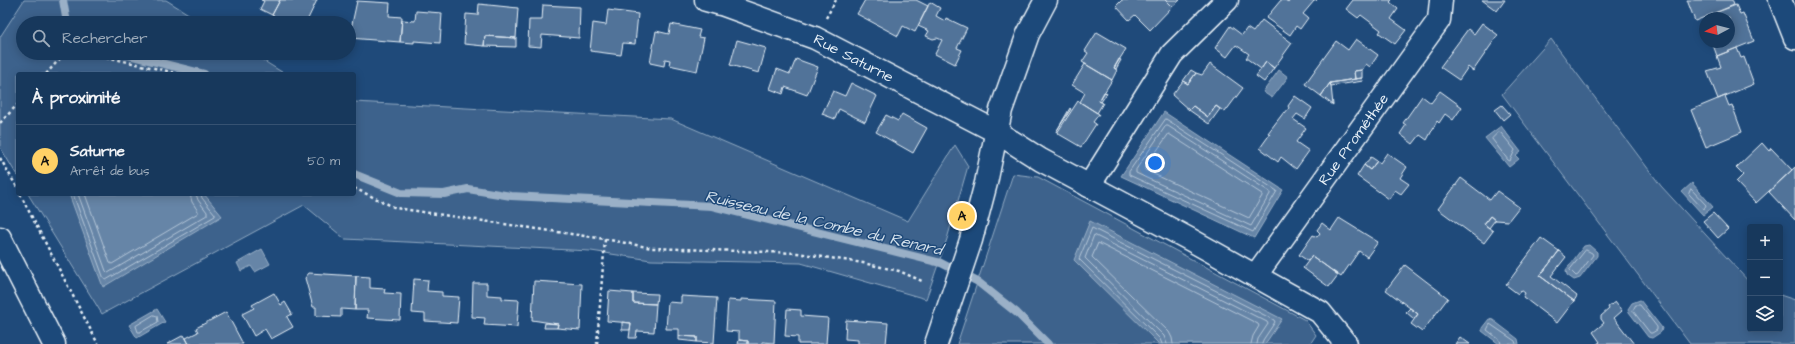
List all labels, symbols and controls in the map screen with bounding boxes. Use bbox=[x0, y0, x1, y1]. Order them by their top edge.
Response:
north arrow bbox=[1699, 12, 1735, 48]
search box bbox=[16, 16, 356, 60]
icon: search bbox=[30, 27, 52, 49]
text: Rechercher bbox=[62, 28, 147, 49]
street label: Rue Saturne bbox=[810, 29, 897, 88]
text: À proximité bbox=[32, 86, 121, 110]
street label: Rue Prométhée bbox=[1314, 89, 1394, 190]
text: Saturne bbox=[70, 141, 125, 162]
text: A bbox=[41, 152, 49, 170]
text: 50 m bbox=[307, 152, 340, 170]
your location bbox=[1145, 153, 1165, 173]
text: Arrêt de bus bbox=[70, 162, 150, 180]
water label: Ruisseau de la Combe du Renard bbox=[703, 185, 947, 262]
pin: A bbox=[949, 201, 975, 231]
map controls bbox=[1747, 224, 1783, 332]
button: + bbox=[1747, 224, 1783, 260]
button: − bbox=[1747, 260, 1783, 296]
button: layers bbox=[1747, 296, 1783, 332]

